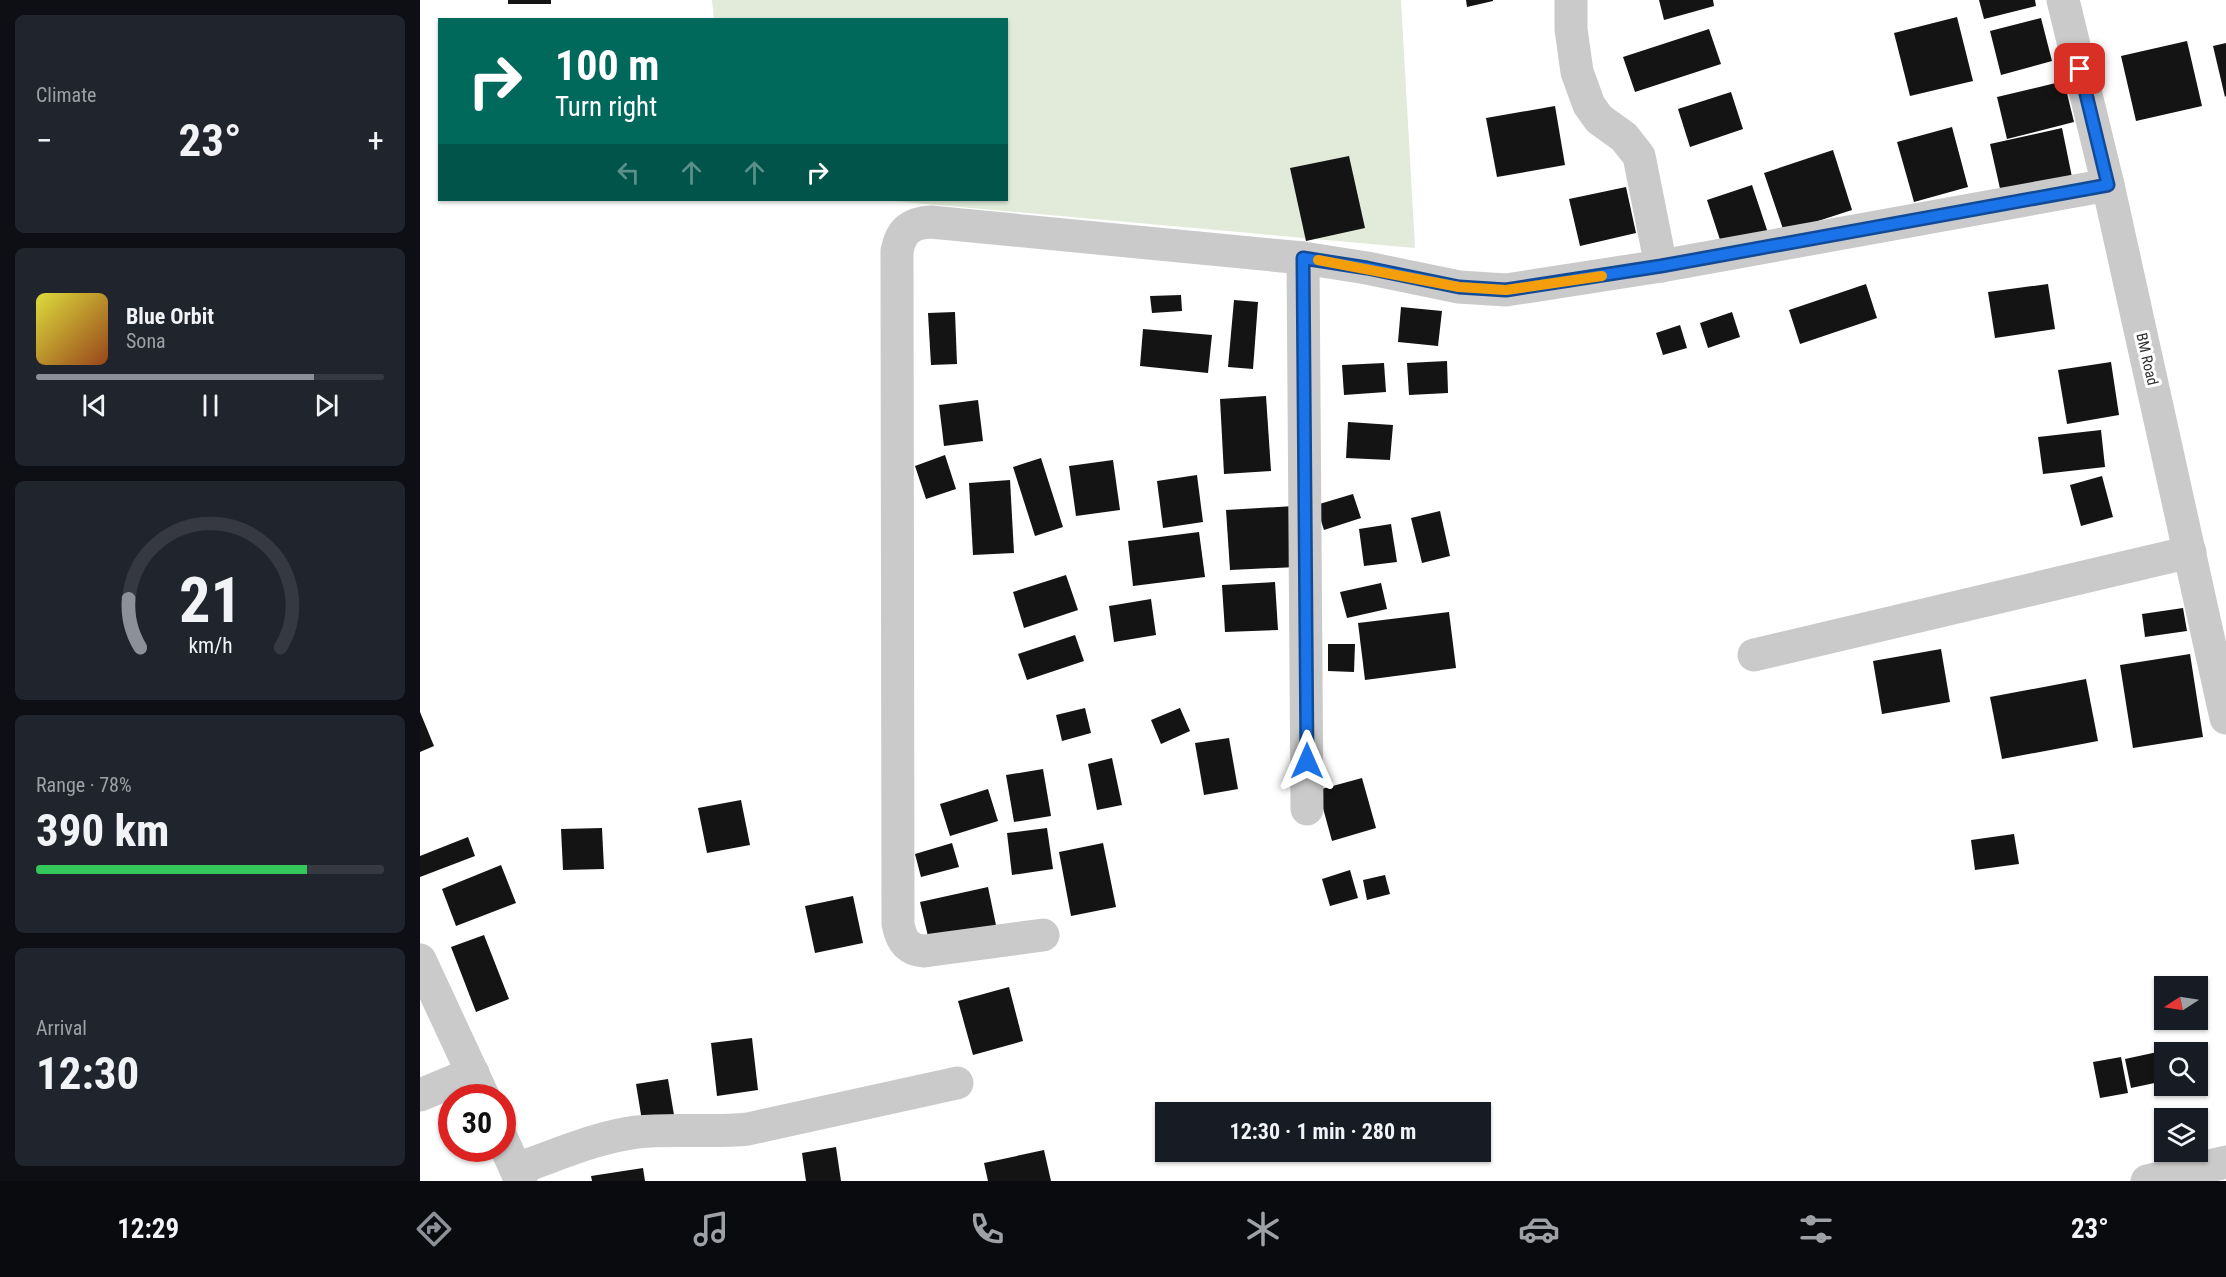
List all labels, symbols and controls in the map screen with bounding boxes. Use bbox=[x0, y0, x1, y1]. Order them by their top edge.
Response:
text: 100 m bbox=[555, 41, 660, 90]
icon: right bbox=[456, 42, 534, 120]
pin bbox=[2054, 43, 2105, 94]
icon: arrive bbox=[2063, 52, 2096, 85]
text: Climate bbox=[36, 83, 96, 107]
text: Turn right bbox=[555, 91, 657, 123]
text: 23° bbox=[179, 114, 242, 167]
text: − bbox=[36, 121, 53, 160]
text: + bbox=[368, 121, 384, 160]
icon: left bbox=[612, 156, 645, 189]
icon: ahead bbox=[675, 156, 708, 189]
icon: ahead bbox=[738, 156, 771, 189]
icon: right bbox=[801, 156, 834, 189]
text: Blue Orbit bbox=[126, 304, 214, 329]
text: Sona bbox=[126, 329, 166, 353]
street label: BM Road bbox=[2132, 331, 2162, 387]
icon: previous bbox=[78, 389, 111, 422]
icon: pause bbox=[194, 389, 227, 422]
icon: next bbox=[310, 389, 343, 422]
text: 21 bbox=[178, 564, 242, 637]
text: km/h bbox=[188, 633, 232, 658]
position arrow bbox=[1275, 729, 1339, 793]
text: Range · 78% bbox=[36, 773, 132, 797]
text: 390 km bbox=[36, 804, 169, 857]
north arrow bbox=[2154, 976, 2208, 1030]
map controls bbox=[2154, 976, 2208, 1162]
text: Arrival bbox=[36, 1016, 87, 1040]
button: search bbox=[2154, 1042, 2208, 1096]
text: 12:30 bbox=[36, 1047, 139, 1100]
speed limit sign: 30 bbox=[438, 1084, 516, 1162]
button: layers bbox=[2154, 1108, 2208, 1162]
text: 12:30 · 1 min · 280 m bbox=[1230, 1119, 1416, 1144]
icon: directions bbox=[413, 1208, 455, 1250]
icon: music bbox=[690, 1208, 732, 1250]
icon: phone bbox=[966, 1208, 1008, 1250]
icon: climate bbox=[1242, 1208, 1284, 1250]
icon: car bbox=[1518, 1208, 1560, 1250]
icon: filters bbox=[1795, 1208, 1837, 1250]
text: 12:29 bbox=[117, 1213, 179, 1245]
text: 23° bbox=[2071, 1213, 2109, 1245]

